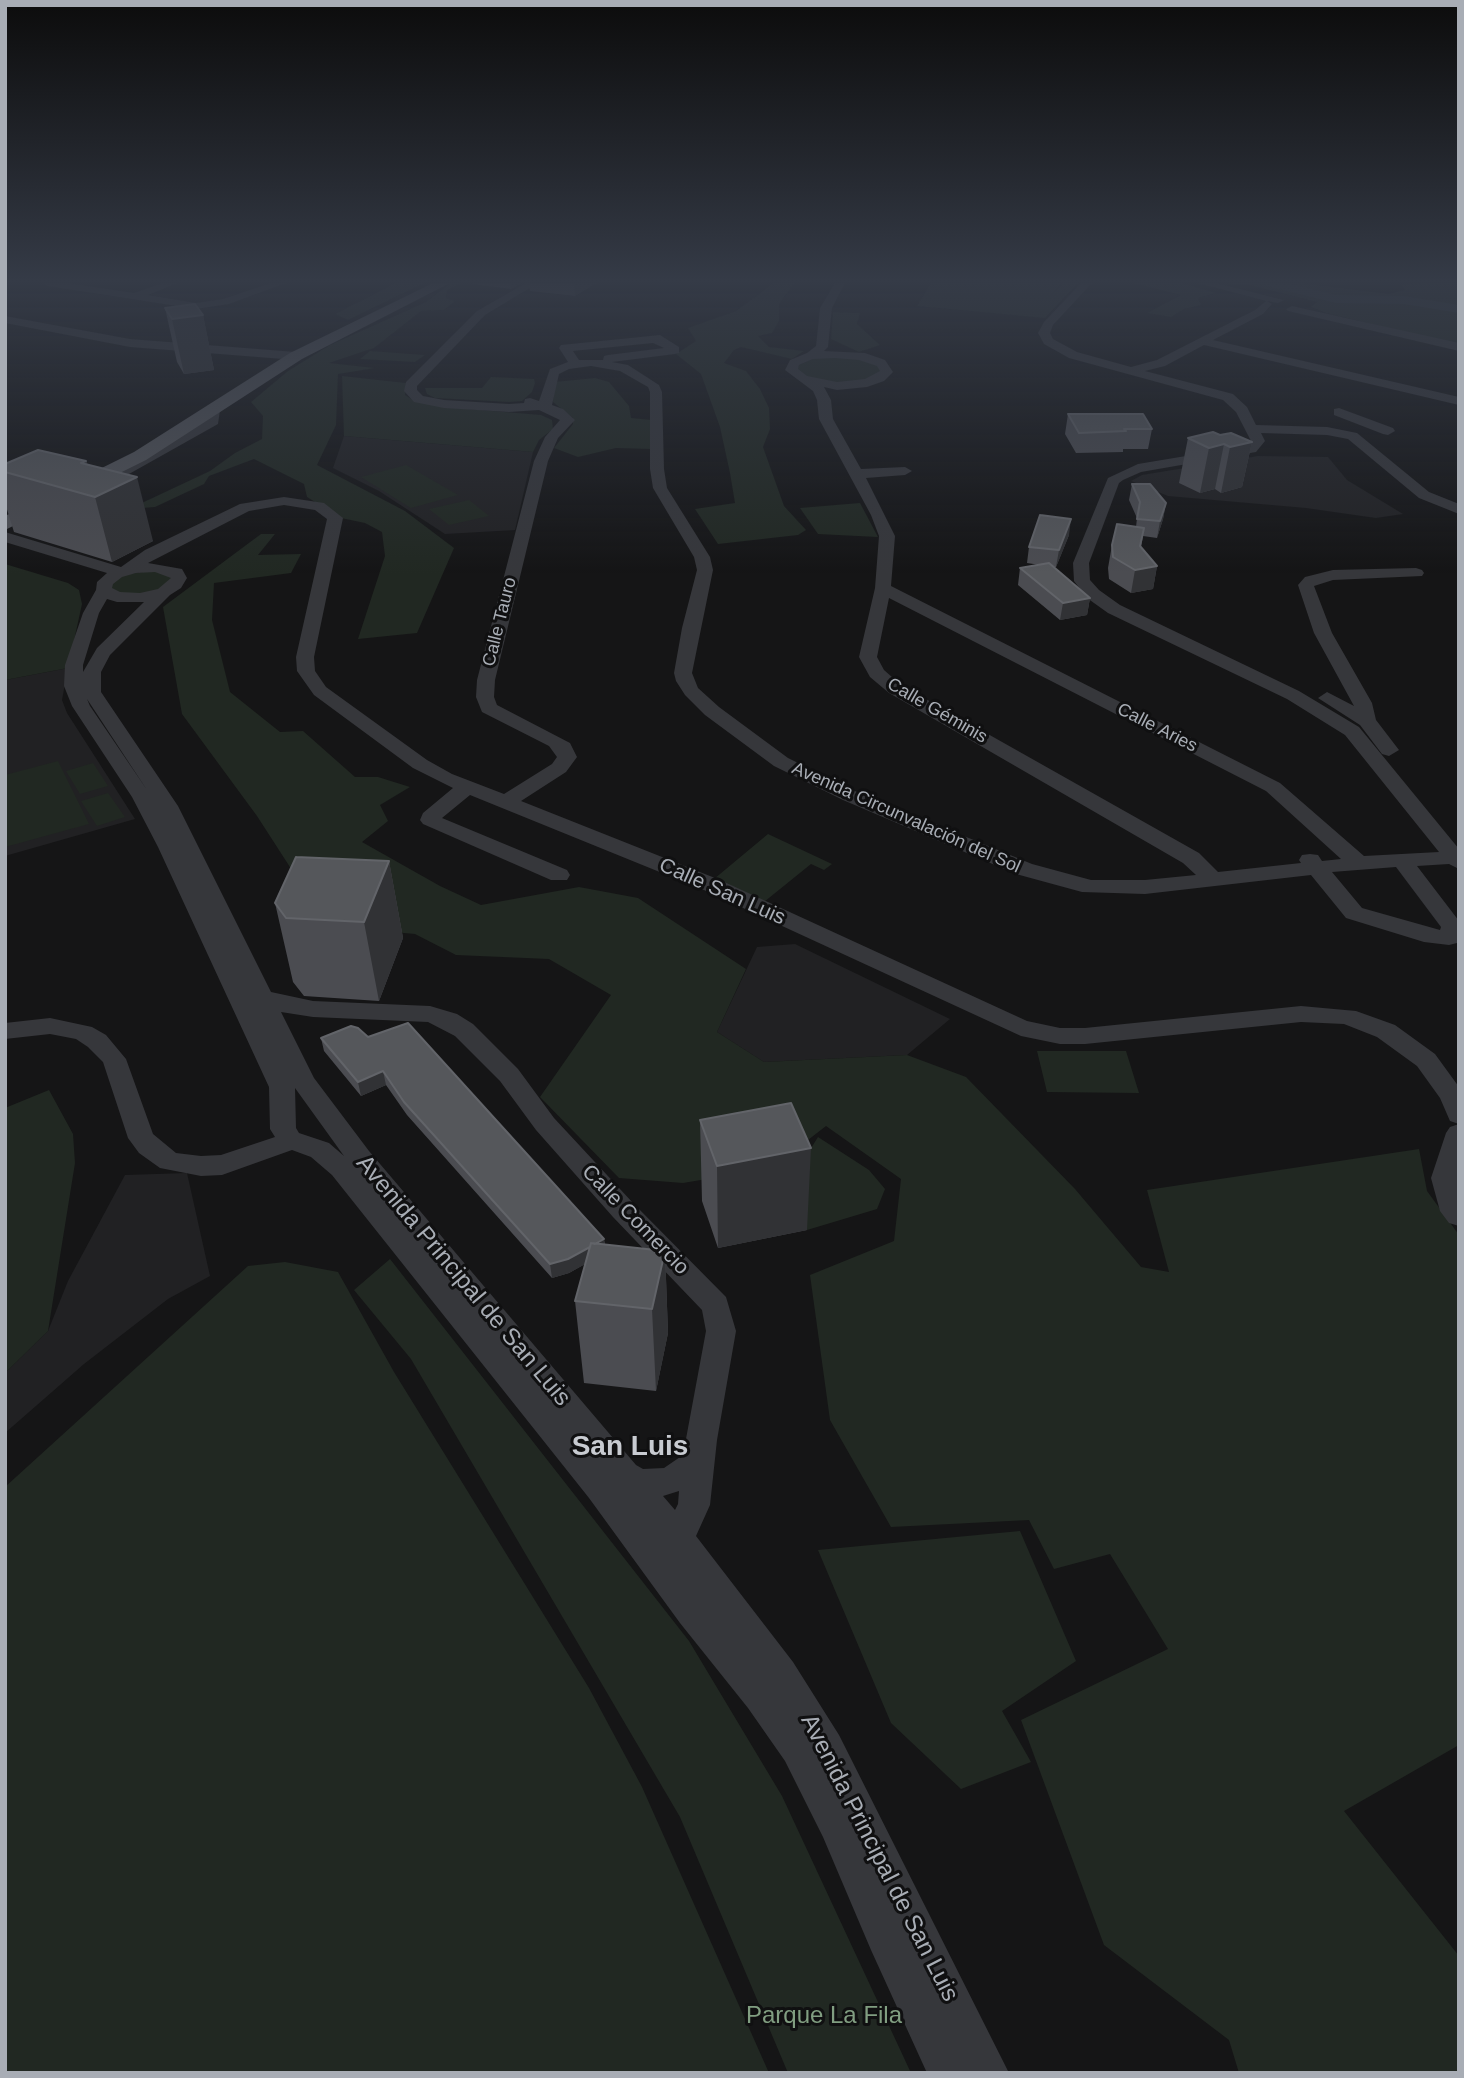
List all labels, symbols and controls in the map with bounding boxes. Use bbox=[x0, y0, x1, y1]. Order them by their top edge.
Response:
street label: Calle Tauro bbox=[479, 575, 521, 669]
street label: Calle Géminis bbox=[883, 674, 991, 748]
street label: Calle Aries bbox=[1113, 699, 1201, 757]
street label: Avenida Circunvalación del Sol bbox=[788, 758, 1024, 878]
street label: Calle San Luis bbox=[655, 853, 789, 931]
street label: Avenida Principal de San Luis bbox=[350, 1150, 576, 1412]
street label: Calle Comercio bbox=[576, 1160, 694, 1280]
district label: San Luis bbox=[572, 1430, 688, 1464]
street label: Avenida Principal de San Luis bbox=[794, 1710, 964, 2006]
park label: Parque La Fila bbox=[746, 2002, 902, 2030]

